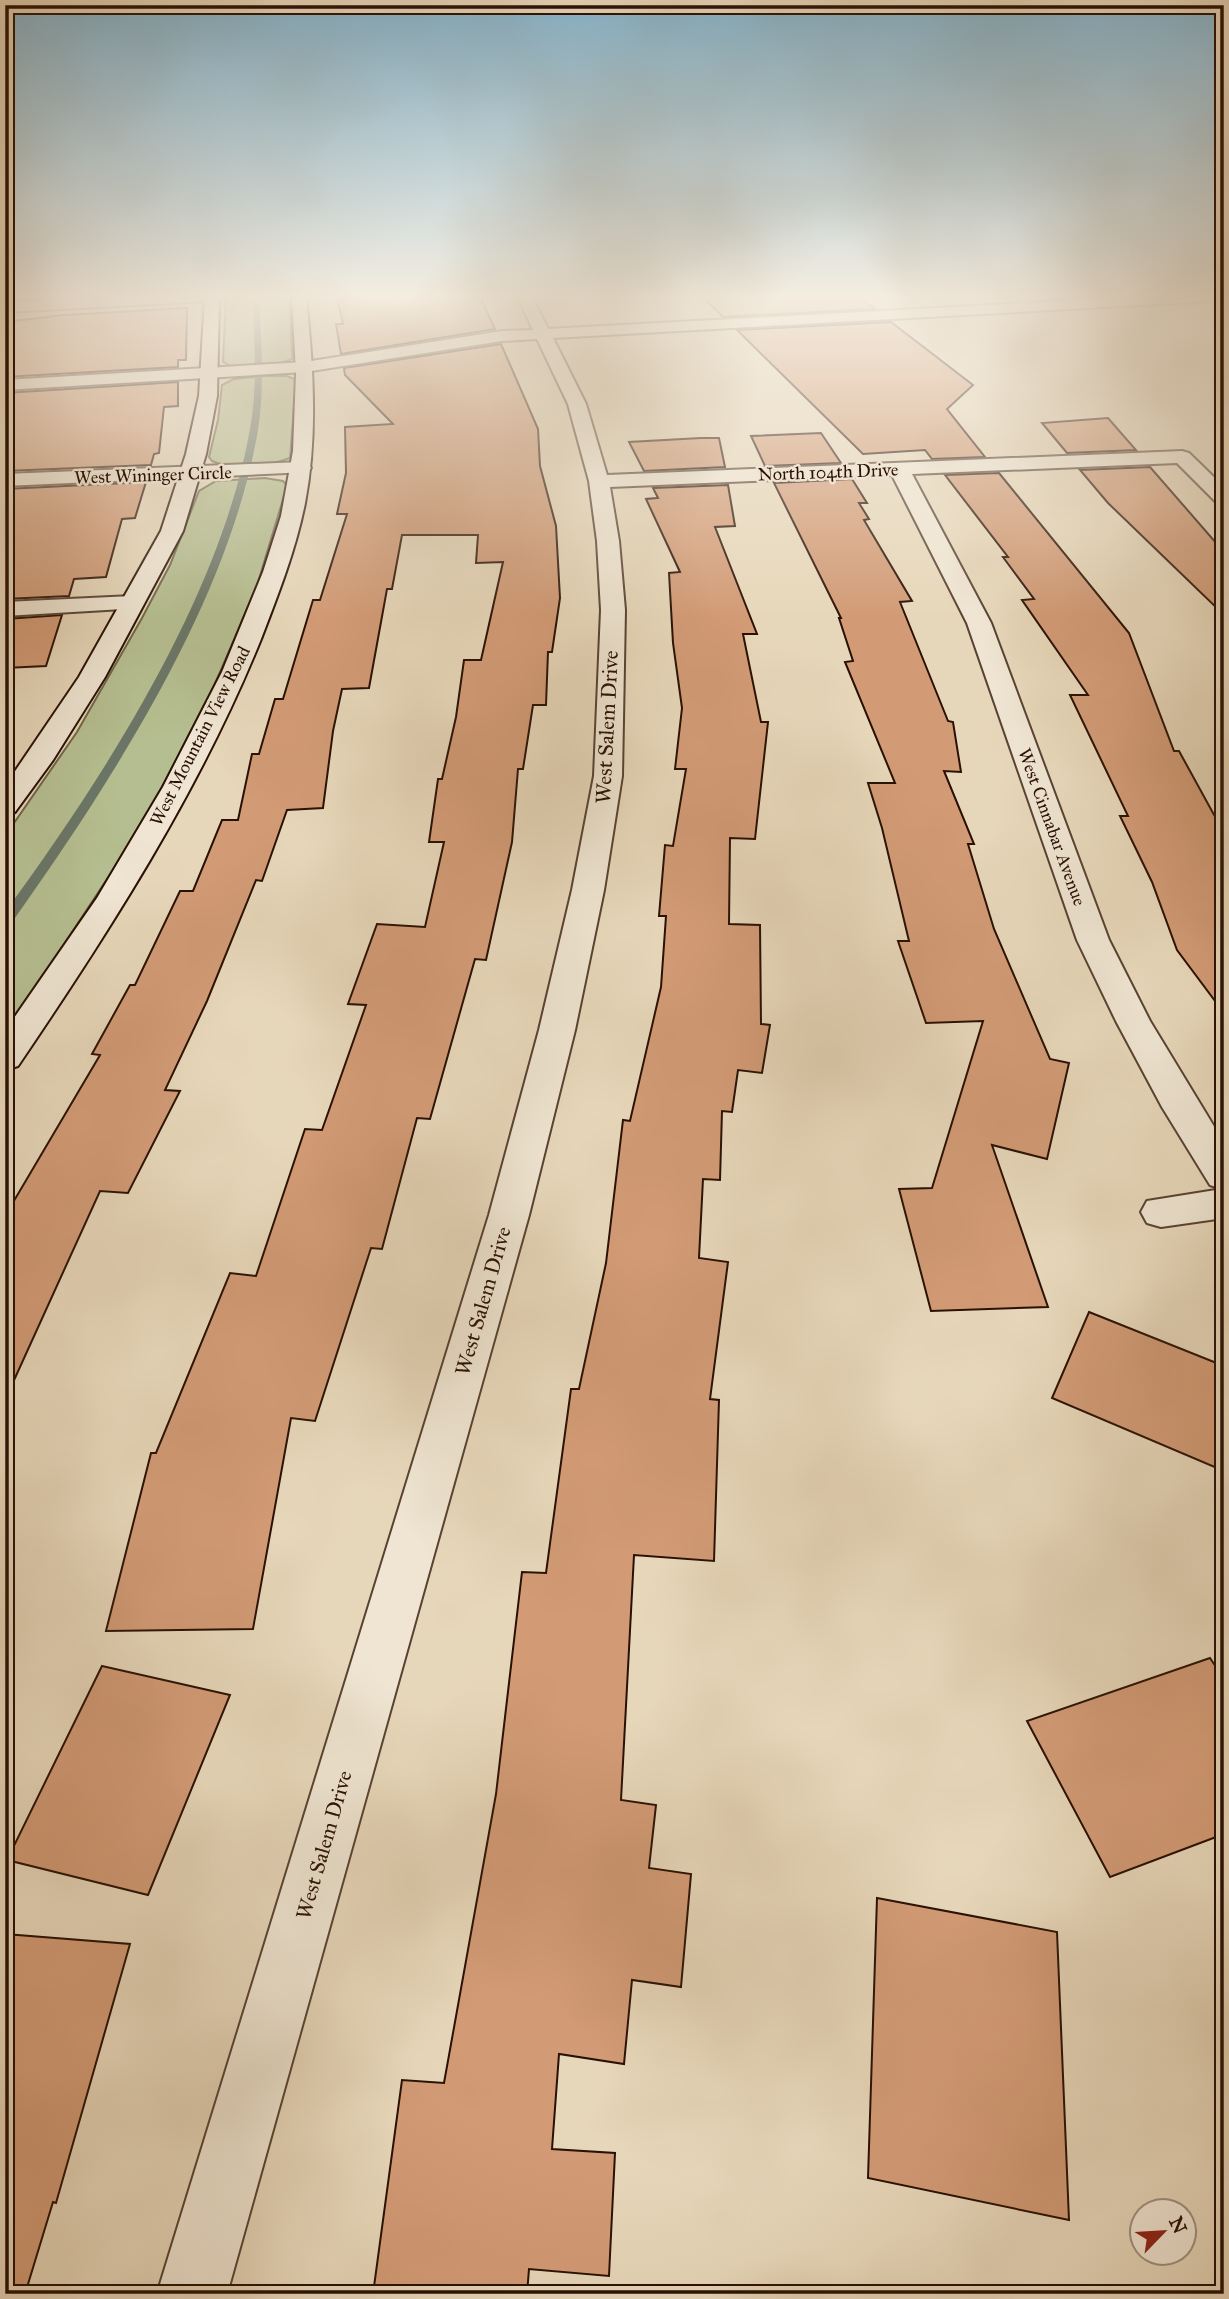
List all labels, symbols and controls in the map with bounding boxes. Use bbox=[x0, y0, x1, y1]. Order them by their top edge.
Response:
street label: North 104th Drive bbox=[757, 459, 899, 485]
street label: West Wininger Circle bbox=[74, 461, 232, 490]
street label: West Mountain View Road bbox=[145, 642, 255, 830]
street label: West Salem Drive bbox=[590, 649, 624, 804]
street label: West Cinnabar Avenue bbox=[1013, 745, 1091, 909]
street label: West Salem Drive bbox=[449, 1223, 517, 1378]
street label: West Salem Drive bbox=[290, 1767, 358, 1922]
north arrow bbox=[1128, 2198, 1198, 2268]
text: N bbox=[1164, 2213, 1192, 2237]

